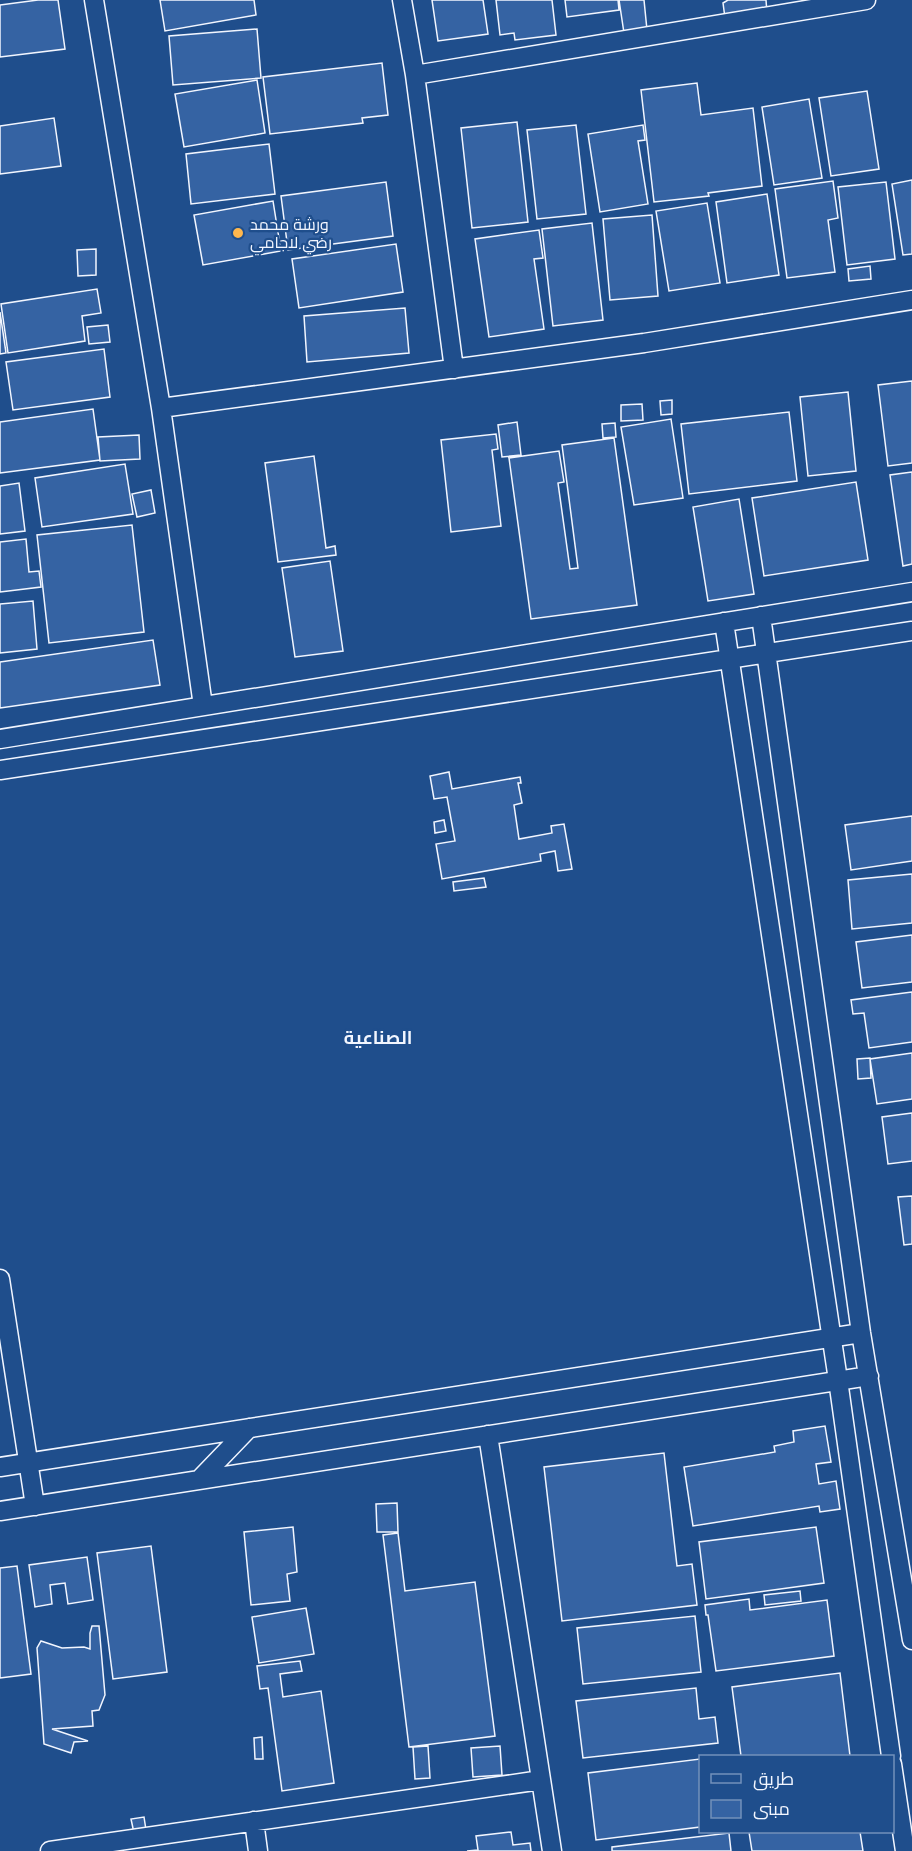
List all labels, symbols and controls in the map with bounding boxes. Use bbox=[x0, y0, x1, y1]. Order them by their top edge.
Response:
place label: ورشة محمد رضي لاجامي bbox=[250, 215, 332, 256]
marker: ورشة محمد رضي لاجامي bbox=[231, 226, 245, 240]
district label: الصناعية bbox=[344, 1027, 412, 1049]
legend bbox=[699, 1755, 894, 1833]
text: طريق bbox=[753, 1768, 794, 1791]
text: مبنى bbox=[753, 1798, 790, 1820]

